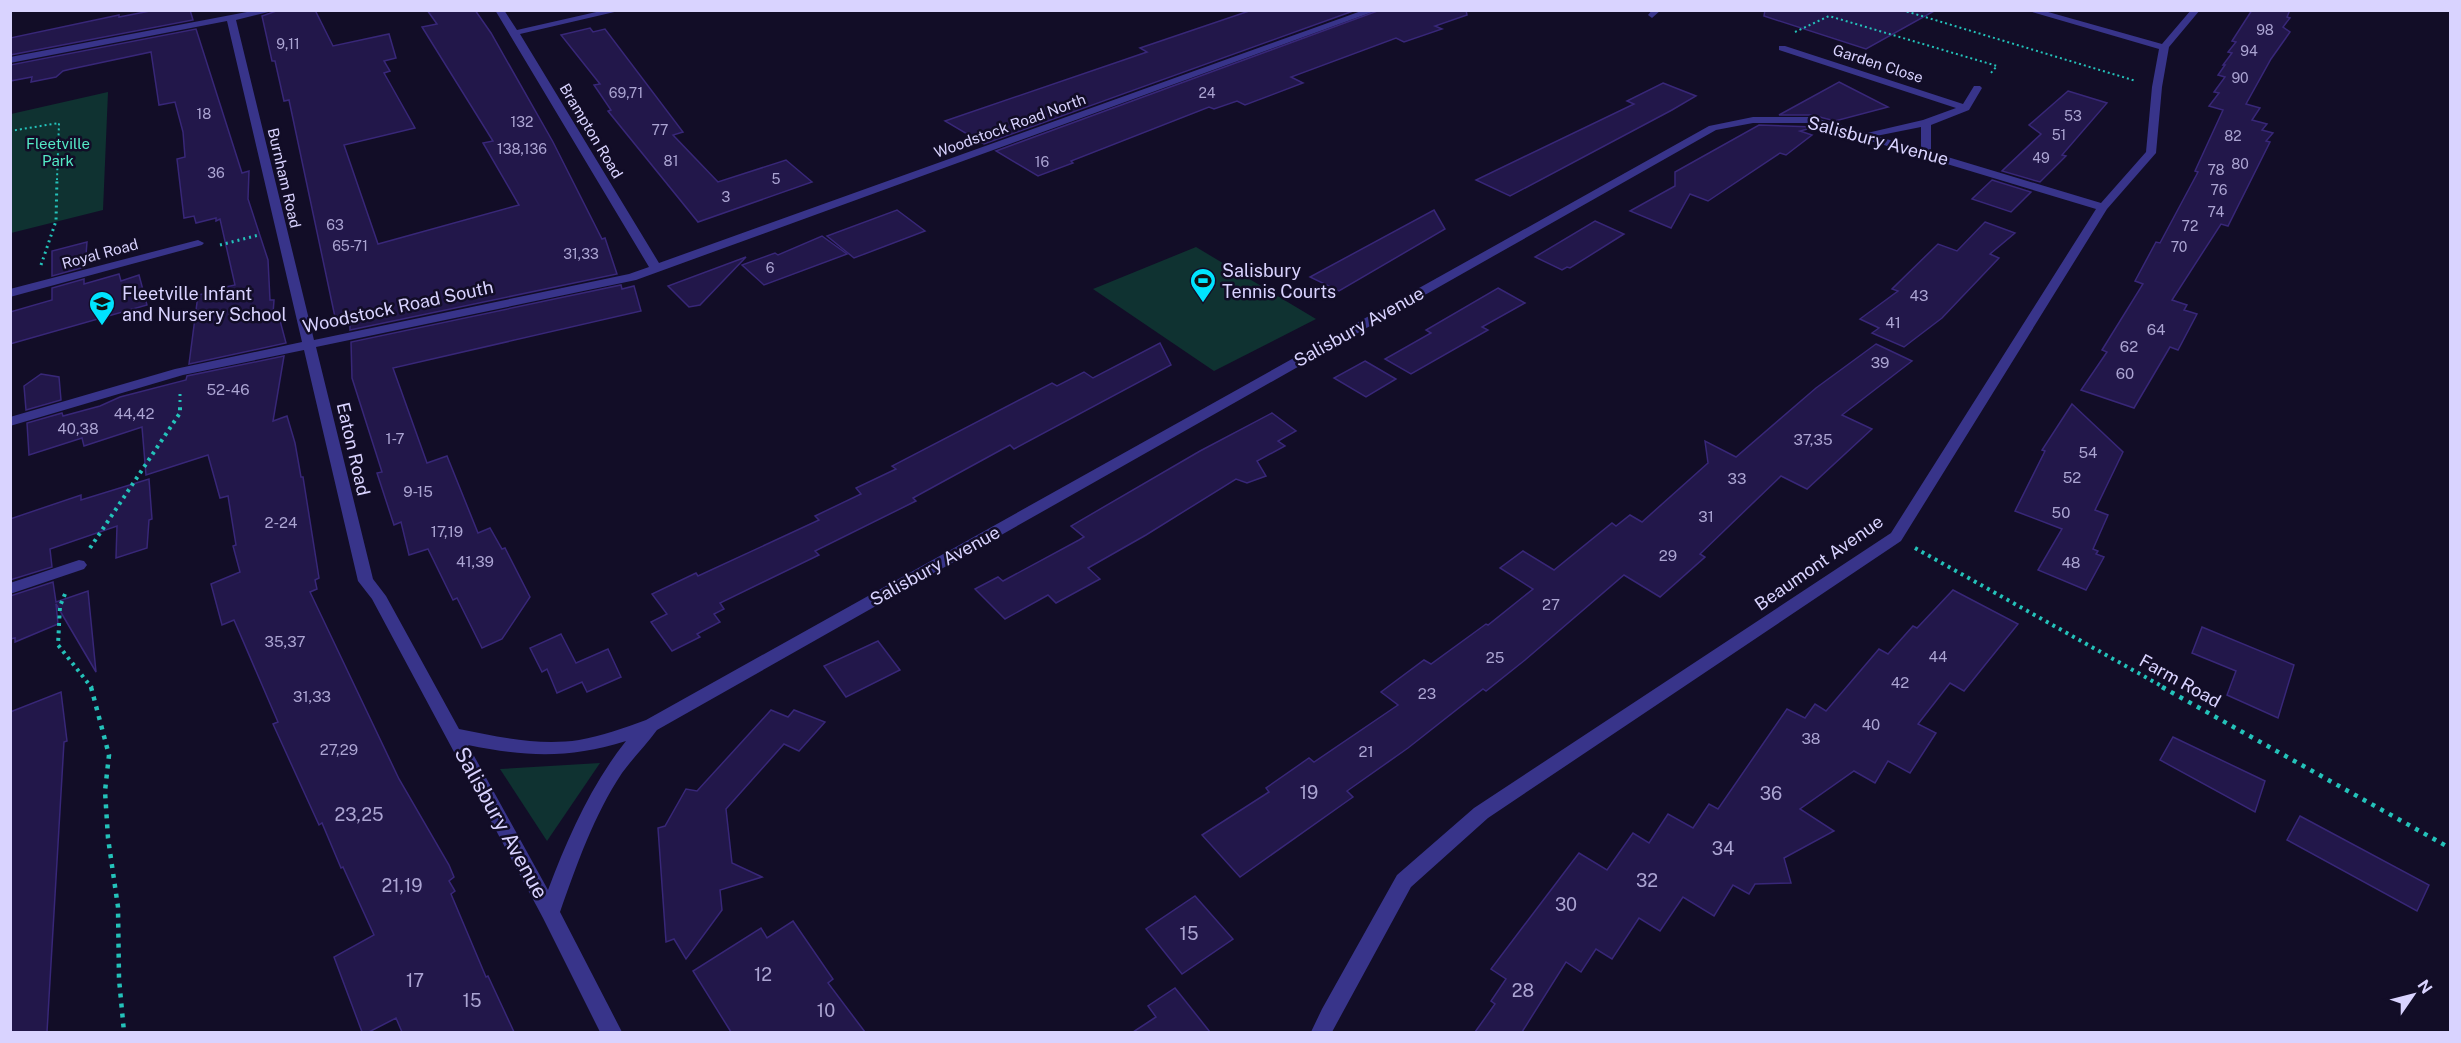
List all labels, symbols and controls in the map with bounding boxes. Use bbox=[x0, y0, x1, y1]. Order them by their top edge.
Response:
house number: 98 bbox=[2256, 22, 2274, 38]
house number: 9,11 bbox=[276, 36, 300, 52]
street label: Garden Close bbox=[1831, 41, 1925, 86]
house number: 94 bbox=[2240, 43, 2258, 59]
house number: 90 bbox=[2231, 70, 2249, 86]
street label: Brampton Road bbox=[556, 80, 626, 181]
house number: 69,71 bbox=[609, 85, 643, 101]
house number: 24 bbox=[1198, 85, 1216, 101]
street label: Woodstock Road North bbox=[932, 90, 1088, 161]
house number: 18 bbox=[197, 106, 211, 122]
house number: 53 bbox=[2064, 108, 2082, 124]
street label: Salisbury Avenue bbox=[1805, 112, 1951, 169]
house number: 132 bbox=[511, 114, 533, 130]
house number: 77 bbox=[652, 122, 669, 138]
street label: Burnham Road bbox=[265, 126, 304, 230]
house number: 51 bbox=[2052, 127, 2066, 143]
house number: 82 bbox=[2224, 128, 2242, 144]
park label: Fleetville Park bbox=[26, 135, 90, 169]
house number: 138,136 bbox=[497, 141, 547, 157]
house number: 49 bbox=[2032, 150, 2050, 166]
house number: 81 bbox=[664, 153, 678, 169]
house number: 16 bbox=[1035, 154, 1049, 170]
house number: 80 bbox=[2231, 156, 2249, 172]
house number: 78 bbox=[2207, 162, 2225, 178]
house number: 36 bbox=[207, 165, 225, 181]
house number: 5 bbox=[772, 171, 781, 187]
house number: 76 bbox=[2211, 182, 2228, 198]
house number: 3 bbox=[722, 189, 731, 205]
house number: 74 bbox=[2208, 204, 2225, 220]
house number: 63 bbox=[326, 217, 344, 233]
house number: 72 bbox=[2182, 218, 2198, 234]
street label: Royal Road bbox=[60, 235, 140, 272]
house number: 65-71 bbox=[332, 238, 368, 254]
house number: 70 bbox=[2171, 239, 2187, 255]
house number: 31,33 bbox=[563, 246, 599, 262]
house number: 6 bbox=[766, 260, 775, 276]
place label: Salisbury Tennis Courts bbox=[1222, 260, 1336, 302]
sports icon: Salisbury Tennis Courts bbox=[1188, 266, 1218, 304]
street label: Woodstock Road South bbox=[301, 276, 495, 337]
street label: Salisbury Avenue bbox=[1290, 282, 1427, 371]
place label: Fleetville Infant and Nursery School bbox=[122, 283, 287, 325]
house number: 43 bbox=[1910, 287, 1928, 304]
school or university icon: Fleetville Infant and Nursery School bbox=[87, 289, 117, 327]
house number: 41 bbox=[1885, 314, 1901, 331]
house number: 64 bbox=[2147, 321, 2165, 338]
house number: 62 bbox=[2120, 338, 2138, 355]
house number: 39 bbox=[1871, 354, 1889, 371]
house number: 60 bbox=[2116, 365, 2134, 382]
house number: 52-46 bbox=[207, 381, 249, 398]
street label: Eaton Road bbox=[333, 400, 374, 498]
house number: 44,42 bbox=[114, 405, 154, 422]
house number: 40,38 bbox=[57, 420, 99, 437]
house number: 1-7 bbox=[385, 430, 405, 447]
house number: 37,35 bbox=[1793, 431, 1833, 448]
house number: 54 bbox=[2078, 444, 2098, 461]
house number: 52 bbox=[2063, 469, 2081, 486]
house number: 33 bbox=[1728, 470, 1746, 487]
house number: 9-15 bbox=[403, 483, 433, 500]
house number: 50 bbox=[2052, 504, 2070, 521]
house number: 31 bbox=[1698, 508, 1714, 525]
street label: Beaumont Avenue bbox=[1751, 510, 1887, 615]
house number: 2-24 bbox=[265, 514, 297, 531]
street label: Salisbury Avenue bbox=[866, 521, 1003, 610]
house number: 17,19 bbox=[431, 523, 463, 540]
house number: 29 bbox=[1659, 547, 1677, 564]
house number: 41,39 bbox=[456, 553, 494, 570]
house number: 48 bbox=[2061, 554, 2081, 571]
house number: 27 bbox=[1542, 596, 1560, 613]
house number: 35,37 bbox=[265, 633, 305, 650]
house number: 44 bbox=[1929, 648, 1947, 665]
house number: 25 bbox=[1486, 649, 1504, 666]
street label: Farm Road bbox=[2136, 650, 2225, 712]
house number: 42 bbox=[1891, 674, 1909, 691]
house number: 23 bbox=[1418, 685, 1436, 702]
house number: 31,33 bbox=[293, 688, 331, 705]
house number: 40 bbox=[1862, 716, 1880, 733]
house number: 38 bbox=[1801, 730, 1821, 747]
house number: 27,29 bbox=[320, 741, 358, 758]
street label: Salisbury Avenue bbox=[449, 743, 553, 903]
house number: 21 bbox=[1358, 743, 1374, 760]
house number: 19 bbox=[1300, 782, 1318, 803]
house number: 36 bbox=[1760, 783, 1782, 804]
house number: 23,25 bbox=[334, 804, 384, 825]
house number: 34 bbox=[1712, 838, 1734, 859]
house number: 32 bbox=[1636, 870, 1658, 891]
house number: 21,19 bbox=[382, 875, 422, 896]
house number: 30 bbox=[1555, 894, 1577, 915]
house number: 15 bbox=[1180, 923, 1198, 944]
house number: 12 bbox=[754, 964, 772, 985]
north arrow bbox=[2383, 965, 2443, 1025]
house number: 17 bbox=[406, 970, 424, 991]
text: N bbox=[2414, 976, 2436, 997]
house number: 28 bbox=[1512, 980, 1534, 1001]
house number: 15 bbox=[463, 990, 481, 1011]
house number: 10 bbox=[817, 1000, 835, 1021]

